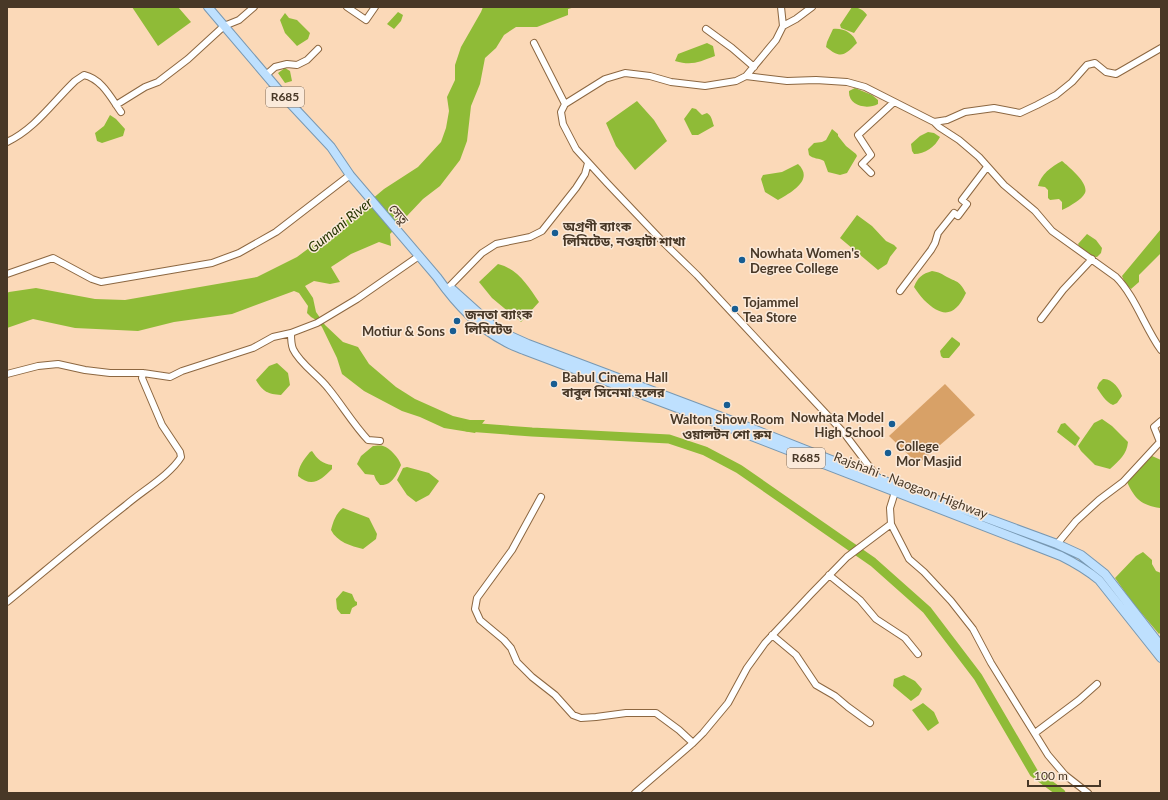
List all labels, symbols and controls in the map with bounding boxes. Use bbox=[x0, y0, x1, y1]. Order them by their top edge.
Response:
road number: R685 bbox=[266, 87, 304, 107]
water label: Gumani River bbox=[304, 193, 376, 256]
street label: সেতু bbox=[385, 200, 413, 229]
place label: অগ্রণী ব্যাংক লিমিটেড, নওহাটা শাখা bbox=[562, 218, 685, 249]
marker: অগ্রণী ব্যাংক লিমিটেড, নওহাটা শাখা bbox=[550, 228, 560, 238]
place label: Nowhata Women's Degree College bbox=[750, 245, 860, 276]
marker: Nowhata Women's Degree College bbox=[737, 255, 747, 265]
place label: Tojammel Tea Store bbox=[743, 294, 799, 325]
marker: Tojammel Tea Store bbox=[730, 304, 740, 314]
place label: জনতা ব্যাংক লিমিটেড bbox=[464, 306, 533, 337]
marker: জনতা ব্যাংক লিমিটেড bbox=[452, 316, 462, 326]
place label: Motiur & Sons bbox=[362, 323, 445, 339]
marker: Motiur & Sons bbox=[448, 326, 458, 336]
place label: Babul Cinema Hall বাবুল সিনেমা হলের bbox=[561, 369, 668, 401]
marker: Babul Cinema Hall বাবুল সিনেমা হলের bbox=[549, 379, 559, 389]
marker: Walton Show Room ওয়ালটন শো রুম bbox=[722, 400, 732, 410]
place label: Nowhata Model High School bbox=[791, 409, 884, 440]
place label: Walton Show Room ওয়ালটন শো রুম bbox=[670, 411, 784, 442]
marker: Nowhata Model High School bbox=[887, 419, 897, 429]
place label: College Mor Masjid bbox=[896, 438, 962, 469]
road number: R685 bbox=[787, 448, 825, 468]
street label: Rajshahi - Naogaon Highway bbox=[832, 448, 991, 522]
marker: College Mor Masjid bbox=[883, 448, 893, 458]
scale bar bbox=[1028, 762, 1100, 788]
text: 100 m bbox=[1034, 768, 1068, 783]

